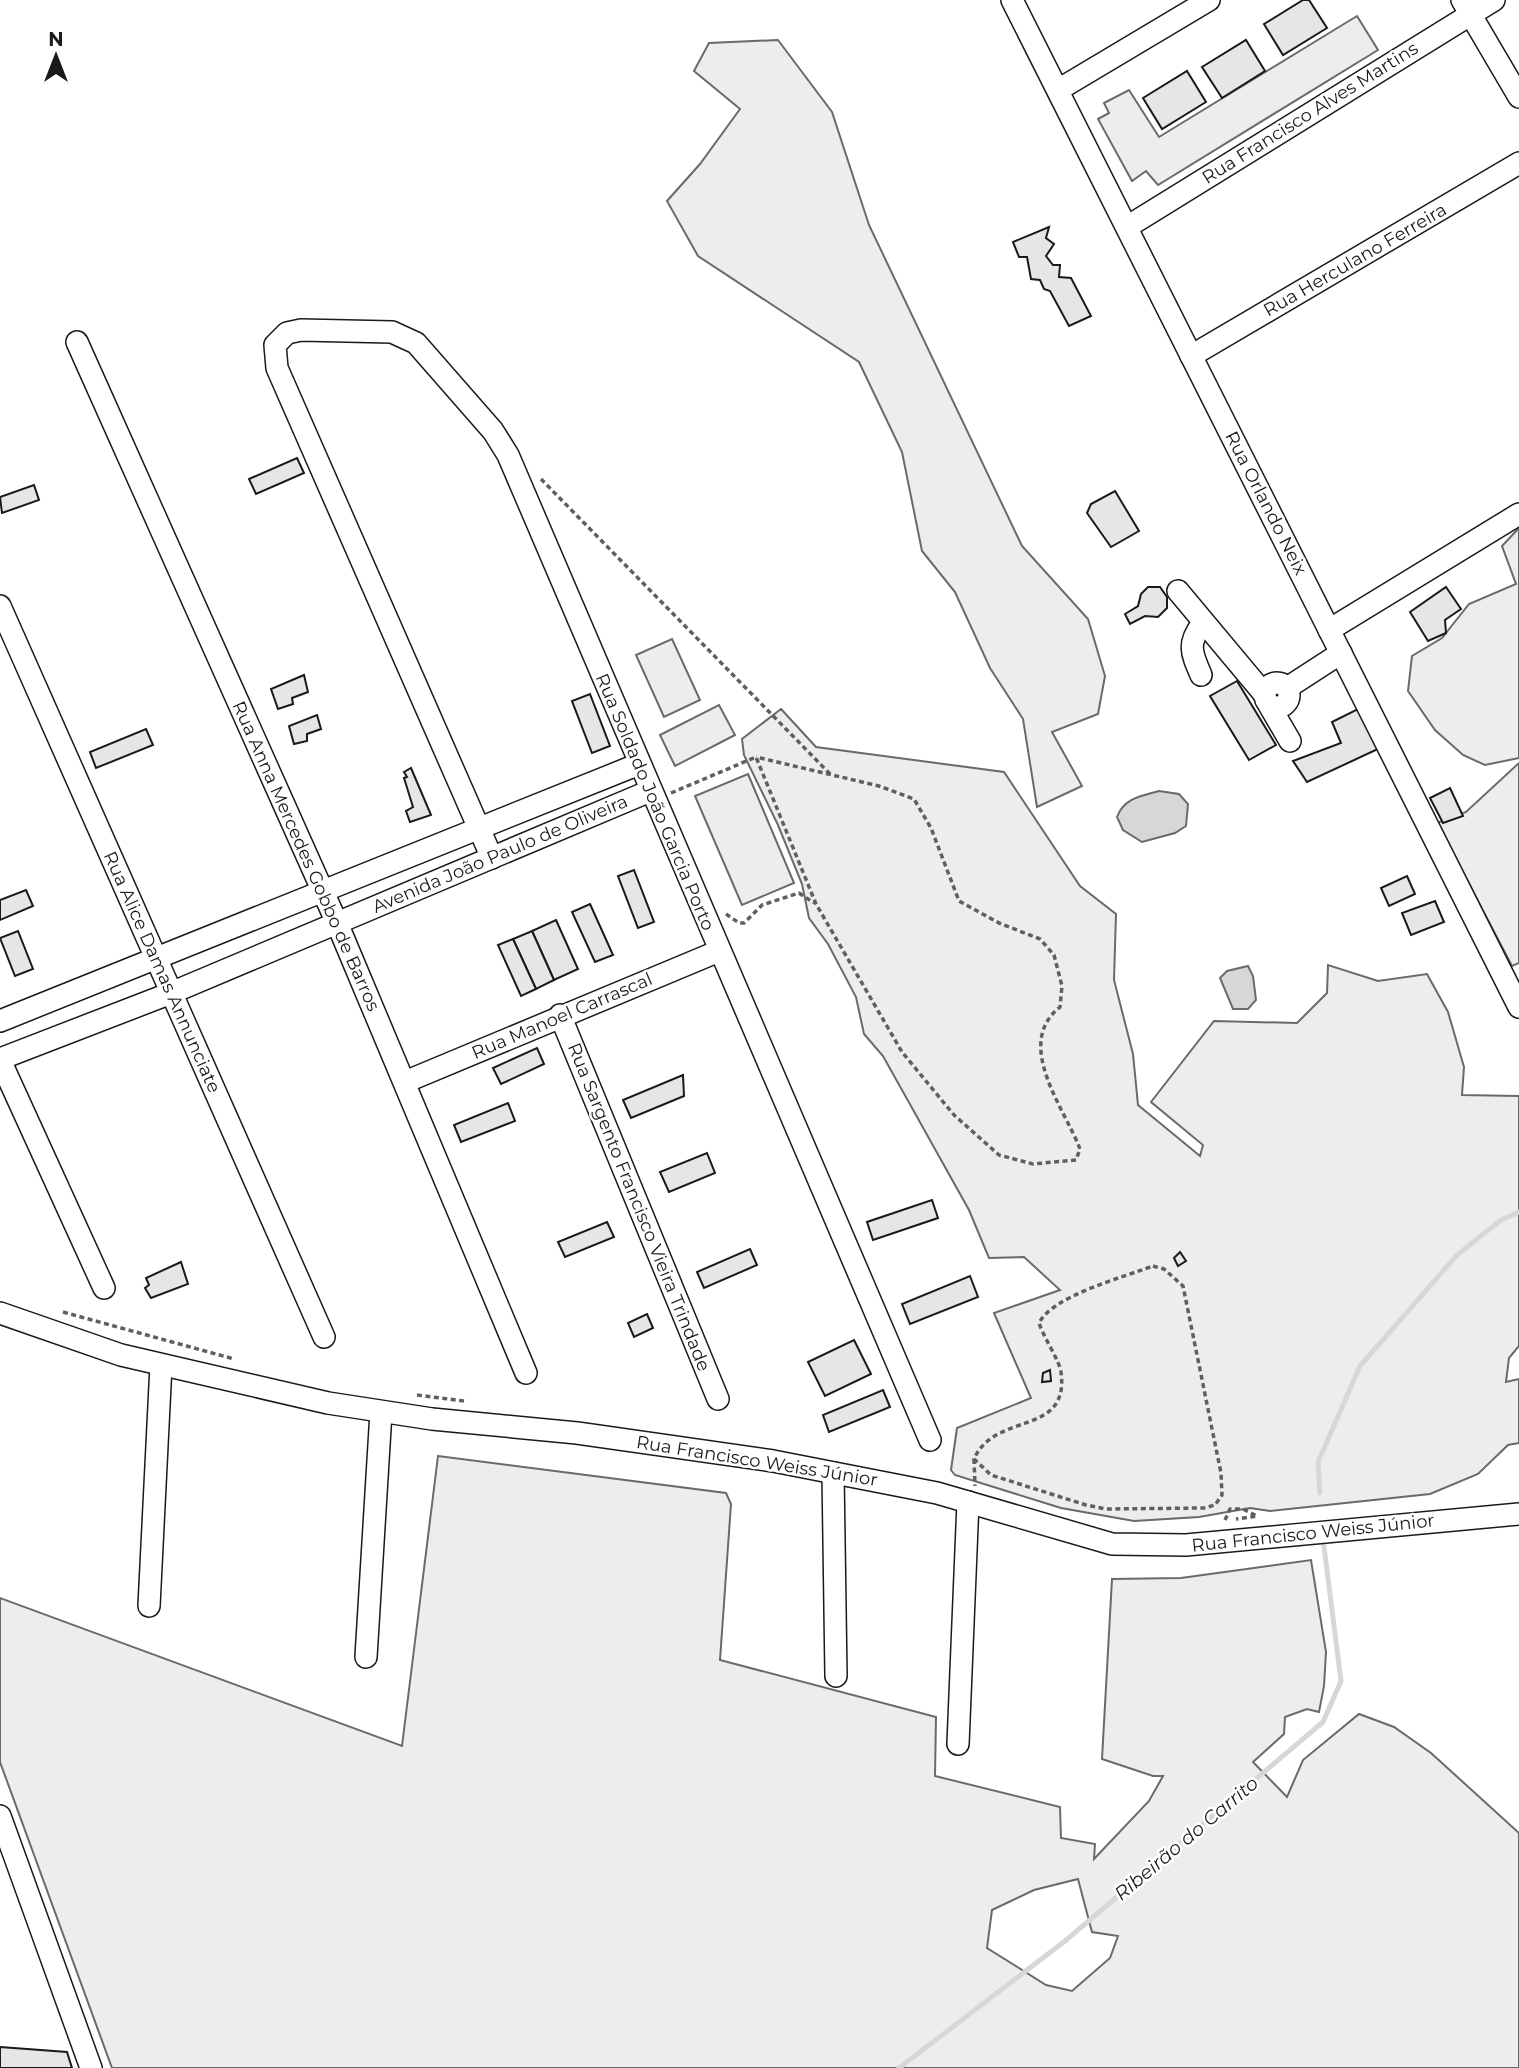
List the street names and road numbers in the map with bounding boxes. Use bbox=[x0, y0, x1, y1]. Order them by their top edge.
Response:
street label: Rua Francisco Alves Martins bbox=[1198, 37, 1422, 189]
street label: Rua Herculano Ferreira bbox=[1260, 199, 1450, 321]
street label: Rua Orlando Neix bbox=[1220, 427, 1312, 579]
street label: Rua Soldado João Garcia Porto bbox=[591, 670, 719, 934]
street label: Rua Anna Mercedes Gobbo de Barros bbox=[227, 697, 385, 1015]
street label: Avenida João Paulo de Oliveira bbox=[369, 790, 631, 918]
street label: Rua Alice Damas Annunciate bbox=[99, 848, 225, 1096]
street label: Rua Manoel Carrascal bbox=[468, 968, 656, 1064]
street label: Rua Sargento Francisco Vieira Trindade bbox=[563, 1040, 715, 1375]
street label: Rua Francisco Weiss Júnior bbox=[635, 1431, 879, 1491]
street label: Rua Francisco Weiss Júnior bbox=[1190, 1509, 1436, 1557]

